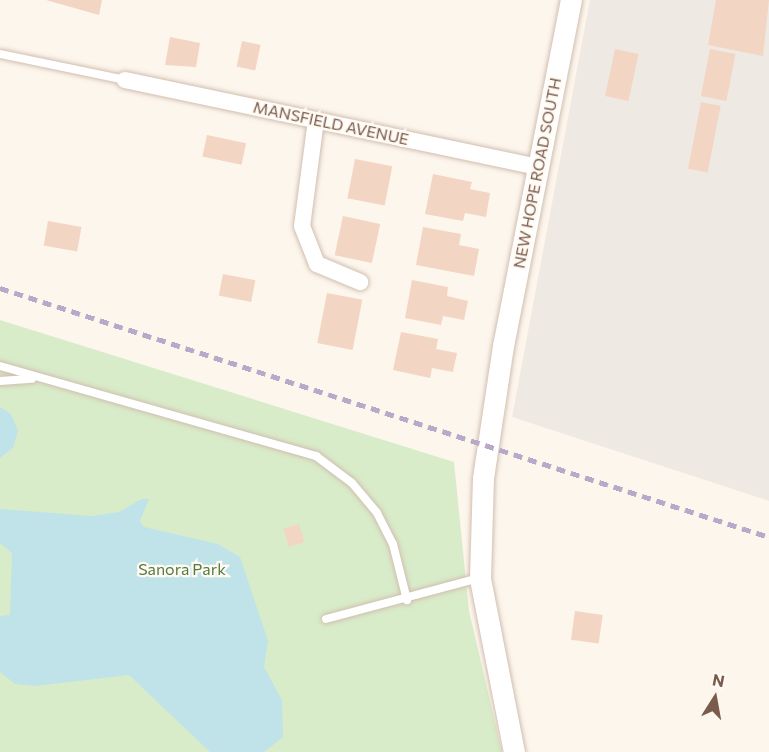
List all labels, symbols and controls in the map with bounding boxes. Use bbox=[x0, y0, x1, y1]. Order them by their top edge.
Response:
street label: NEW HOPE ROAD SOUTH bbox=[509, 76, 565, 270]
street label: MANSFIELD AVENUE bbox=[251, 97, 411, 149]
park label: Sanora Park bbox=[138, 559, 226, 579]
north arrow bbox=[685, 668, 745, 728]
text: N bbox=[711, 669, 726, 690]

